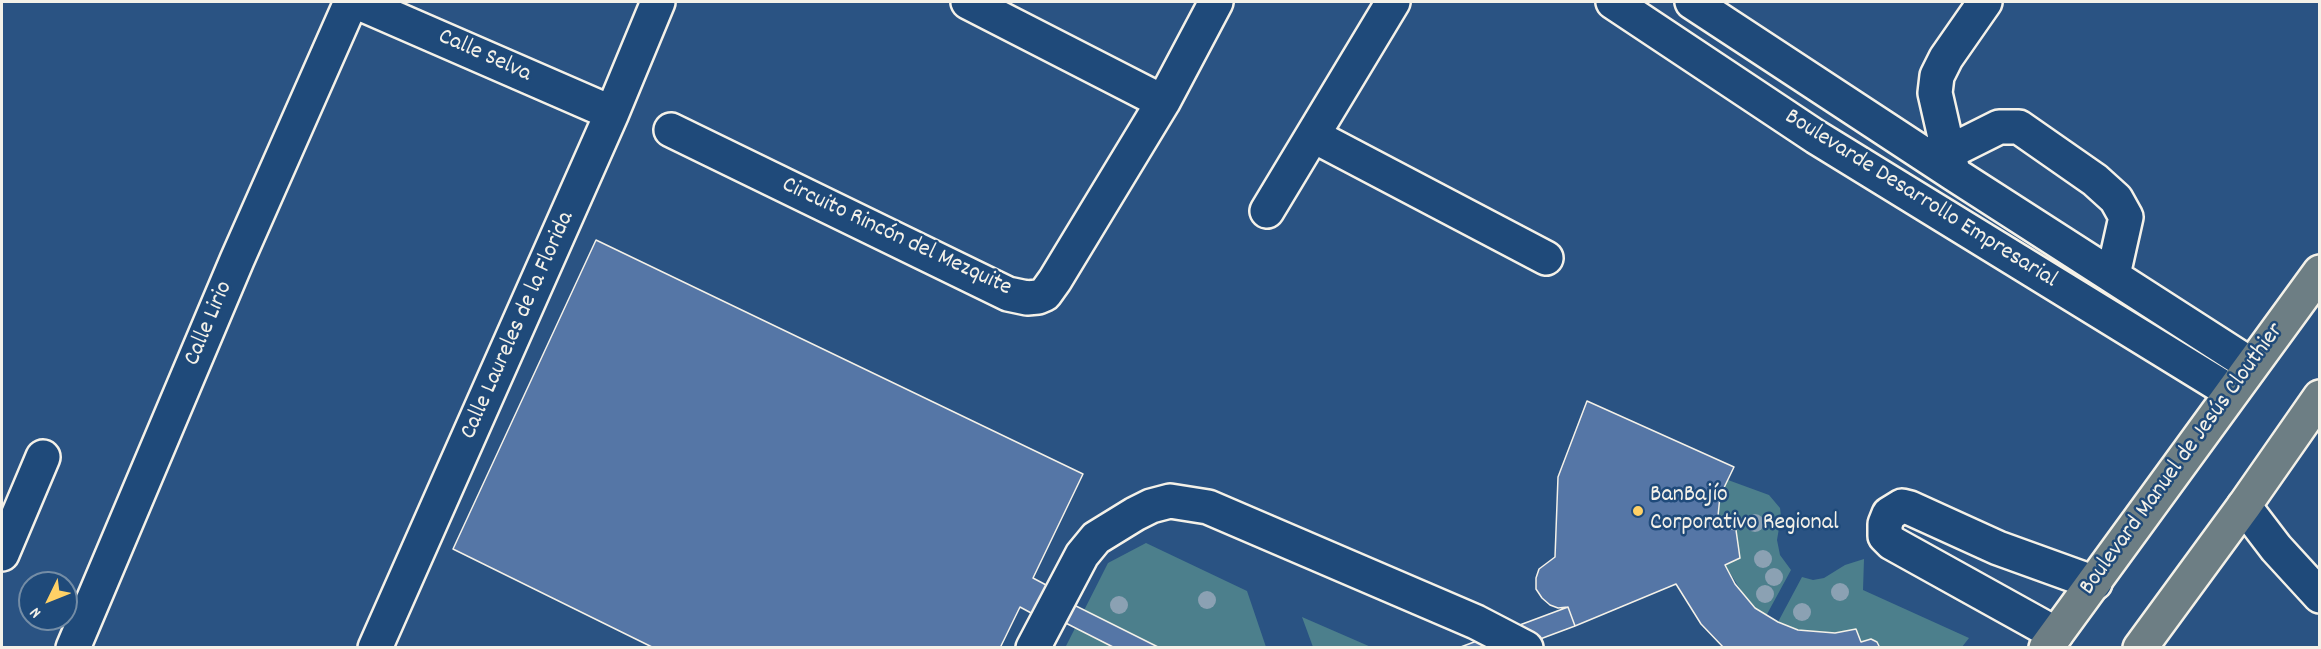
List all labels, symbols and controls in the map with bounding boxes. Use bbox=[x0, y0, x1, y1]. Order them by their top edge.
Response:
street label: Calle Selva bbox=[433, 24, 535, 90]
street label: Boulevarde Desarrollo Empresarial bbox=[1778, 104, 2062, 296]
street label: Circuito Rincón del Mezquite bbox=[777, 172, 1015, 304]
street label: Calle Laureles de la Florida bbox=[456, 208, 582, 444]
street label: Calle Lirio bbox=[179, 278, 241, 370]
street label: Boulevard Manuel de Jesús Clouthier bbox=[2075, 318, 2291, 602]
place label: BanBajío Corporativo Regional bbox=[1650, 483, 1839, 539]
marker: BanBajío Corporativo Regional bbox=[1631, 504, 1645, 518]
north arrow bbox=[18, 571, 78, 631]
text: N bbox=[25, 602, 47, 623]

